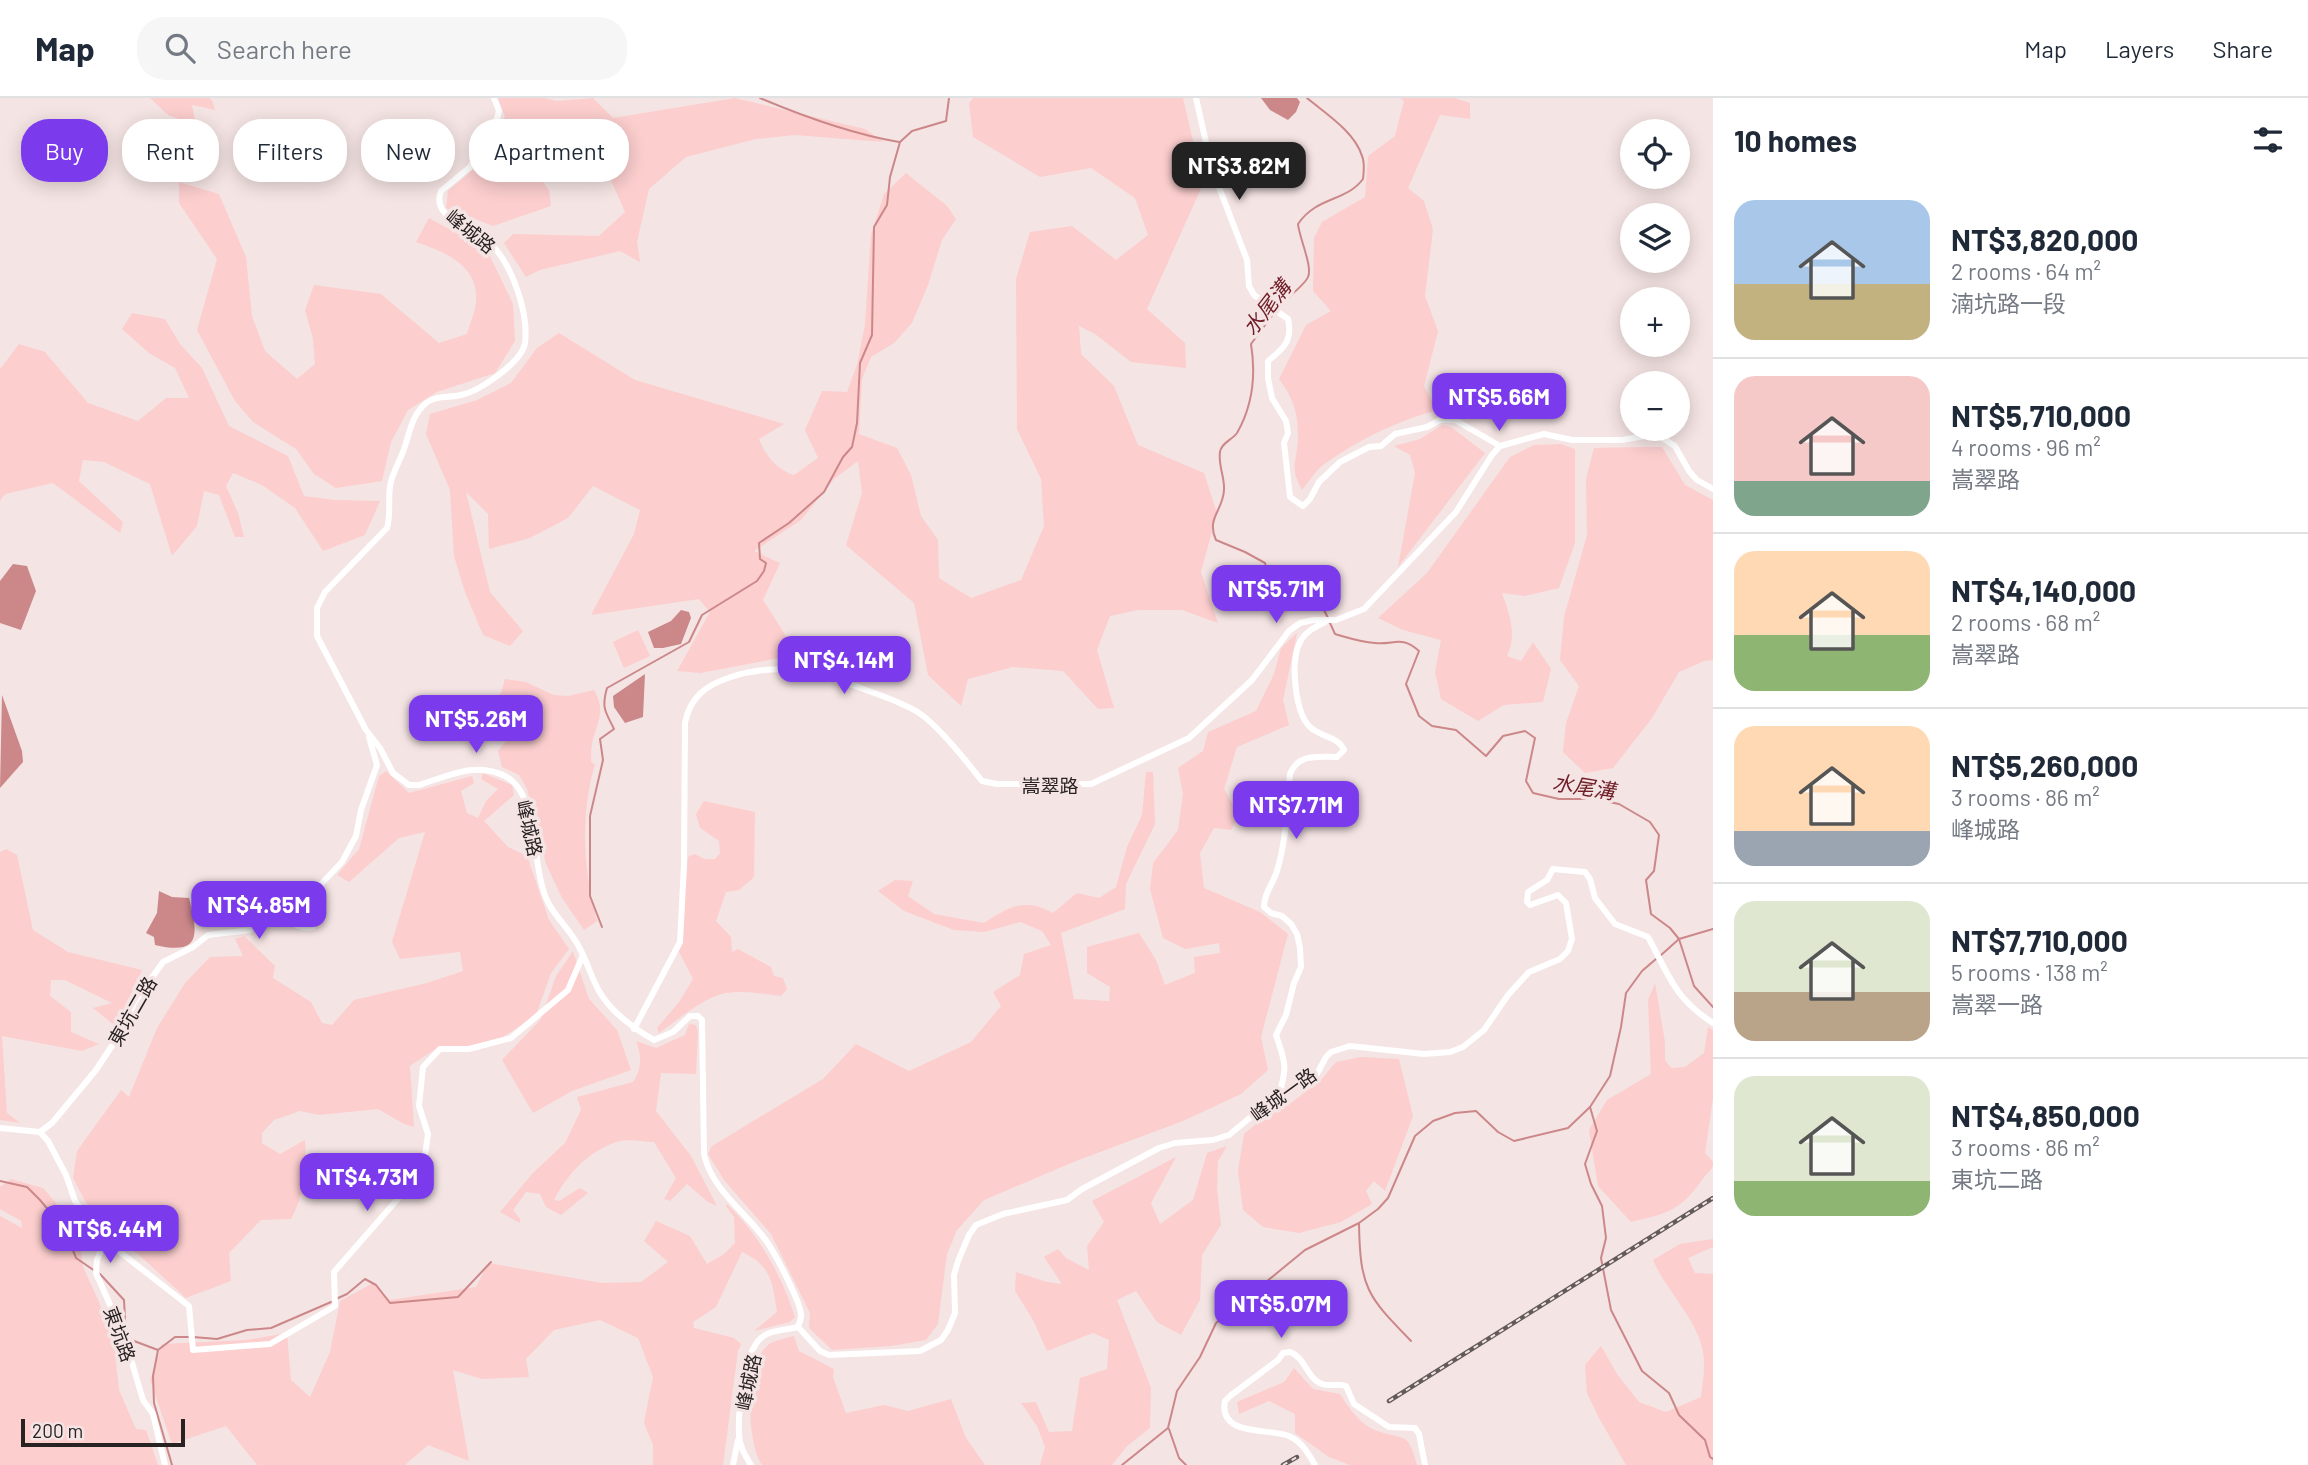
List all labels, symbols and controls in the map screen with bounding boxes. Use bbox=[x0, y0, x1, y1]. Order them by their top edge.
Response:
search box bbox=[137, 17, 627, 80]
text: Map bbox=[35, 28, 95, 68]
icon: search bbox=[161, 29, 199, 67]
text: Search here bbox=[217, 33, 352, 64]
text: Map bbox=[2024, 34, 2067, 63]
text: Layers bbox=[2105, 34, 2174, 63]
text: Share bbox=[2212, 34, 2273, 63]
chip: Buy bbox=[21, 119, 108, 182]
chip: Rent bbox=[122, 119, 219, 182]
chip: Filters bbox=[233, 119, 347, 182]
chip: New bbox=[361, 119, 455, 182]
chip: Apartment bbox=[469, 119, 629, 182]
map controls bbox=[1620, 119, 1690, 441]
button: locate bbox=[1620, 119, 1690, 189]
icon: filters bbox=[2249, 121, 2287, 159]
text: 10 homes bbox=[1734, 122, 1857, 158]
pin: NT$3.82M bbox=[1167, 142, 1311, 202]
text: NT$3.82M bbox=[1188, 151, 1290, 179]
button: layers bbox=[1620, 203, 1690, 273]
street label: 峰城路 bbox=[442, 204, 500, 258]
text: NT$3,820,000 bbox=[1951, 221, 2138, 257]
icon: home bbox=[1790, 228, 1874, 312]
text: 2 rooms · 64 m² bbox=[1951, 257, 2101, 285]
water label: 水尾溝 bbox=[1237, 272, 1297, 340]
button: + bbox=[1620, 287, 1690, 357]
text: 湳坑路一段 bbox=[1951, 289, 2066, 317]
button: − bbox=[1620, 371, 1690, 441]
pin: NT$5.66M bbox=[1427, 374, 1571, 433]
text: NT$5.66M bbox=[1448, 382, 1550, 410]
text: NT$5,710,000 bbox=[1951, 397, 2131, 433]
icon: home bbox=[1790, 404, 1874, 488]
text: 4 rooms · 96 m² bbox=[1951, 433, 2101, 461]
text: 嵩翠路 bbox=[1951, 465, 2020, 493]
pin: NT$5.71M bbox=[1204, 566, 1348, 625]
text: NT$4,140,000 bbox=[1951, 572, 2136, 608]
text: NT$5.71M bbox=[1228, 574, 1324, 602]
icon: home bbox=[1790, 579, 1874, 663]
text: 2 rooms · 68 m² bbox=[1951, 608, 2100, 636]
pin: NT$4.14M bbox=[772, 636, 916, 696]
text: 嵩翠路 bbox=[1951, 640, 2020, 668]
text: NT$4.14M bbox=[794, 645, 894, 673]
pin: NT$5.26M bbox=[404, 696, 548, 755]
text: NT$5.26M bbox=[425, 704, 527, 732]
text: NT$5,260,000 bbox=[1951, 747, 2138, 783]
icon: home bbox=[1790, 754, 1874, 838]
water label: 水尾溝 bbox=[1551, 769, 1620, 804]
street label: 嵩翠路 bbox=[1021, 774, 1079, 797]
pin: NT$7.71M bbox=[1224, 782, 1368, 841]
text: 3 rooms · 86 m² bbox=[1951, 783, 2100, 811]
text: NT$7.71M bbox=[1249, 790, 1343, 818]
street label: 峰城路 bbox=[512, 798, 548, 858]
text: 峰城路 bbox=[1951, 815, 2020, 843]
pin: NT$4.85M bbox=[187, 882, 331, 941]
text: NT$4.85M bbox=[207, 890, 311, 918]
text: NT$7,710,000 bbox=[1951, 922, 2128, 958]
icon: home bbox=[1790, 929, 1874, 1013]
text: 5 rooms · 138 m² bbox=[1951, 958, 2108, 986]
street label: 東坑二路 bbox=[103, 972, 161, 1050]
text: 嵩翠一路 bbox=[1951, 990, 2043, 1018]
street label: 峰城一路 bbox=[1245, 1062, 1321, 1126]
text: NT$4,850,000 bbox=[1951, 1097, 2140, 1133]
icon: home bbox=[1790, 1104, 1874, 1188]
text: 3 rooms · 86 m² bbox=[1951, 1133, 2100, 1161]
pin: NT$4.73M bbox=[295, 1154, 439, 1213]
text: NT$4.73M bbox=[316, 1162, 418, 1190]
text: 東坑二路 bbox=[1951, 1165, 2043, 1193]
pin: NT$6.44M bbox=[38, 1206, 182, 1265]
text: NT$6.44M bbox=[58, 1214, 162, 1242]
pin: NT$5.07M bbox=[1209, 1280, 1353, 1340]
text: NT$5.07M bbox=[1231, 1289, 1331, 1317]
street label: 東坑路 bbox=[99, 1303, 141, 1365]
street label: 峰城路 bbox=[731, 1352, 765, 1412]
scale bar bbox=[21, 1416, 186, 1448]
text: 200 m bbox=[32, 1419, 83, 1442]

